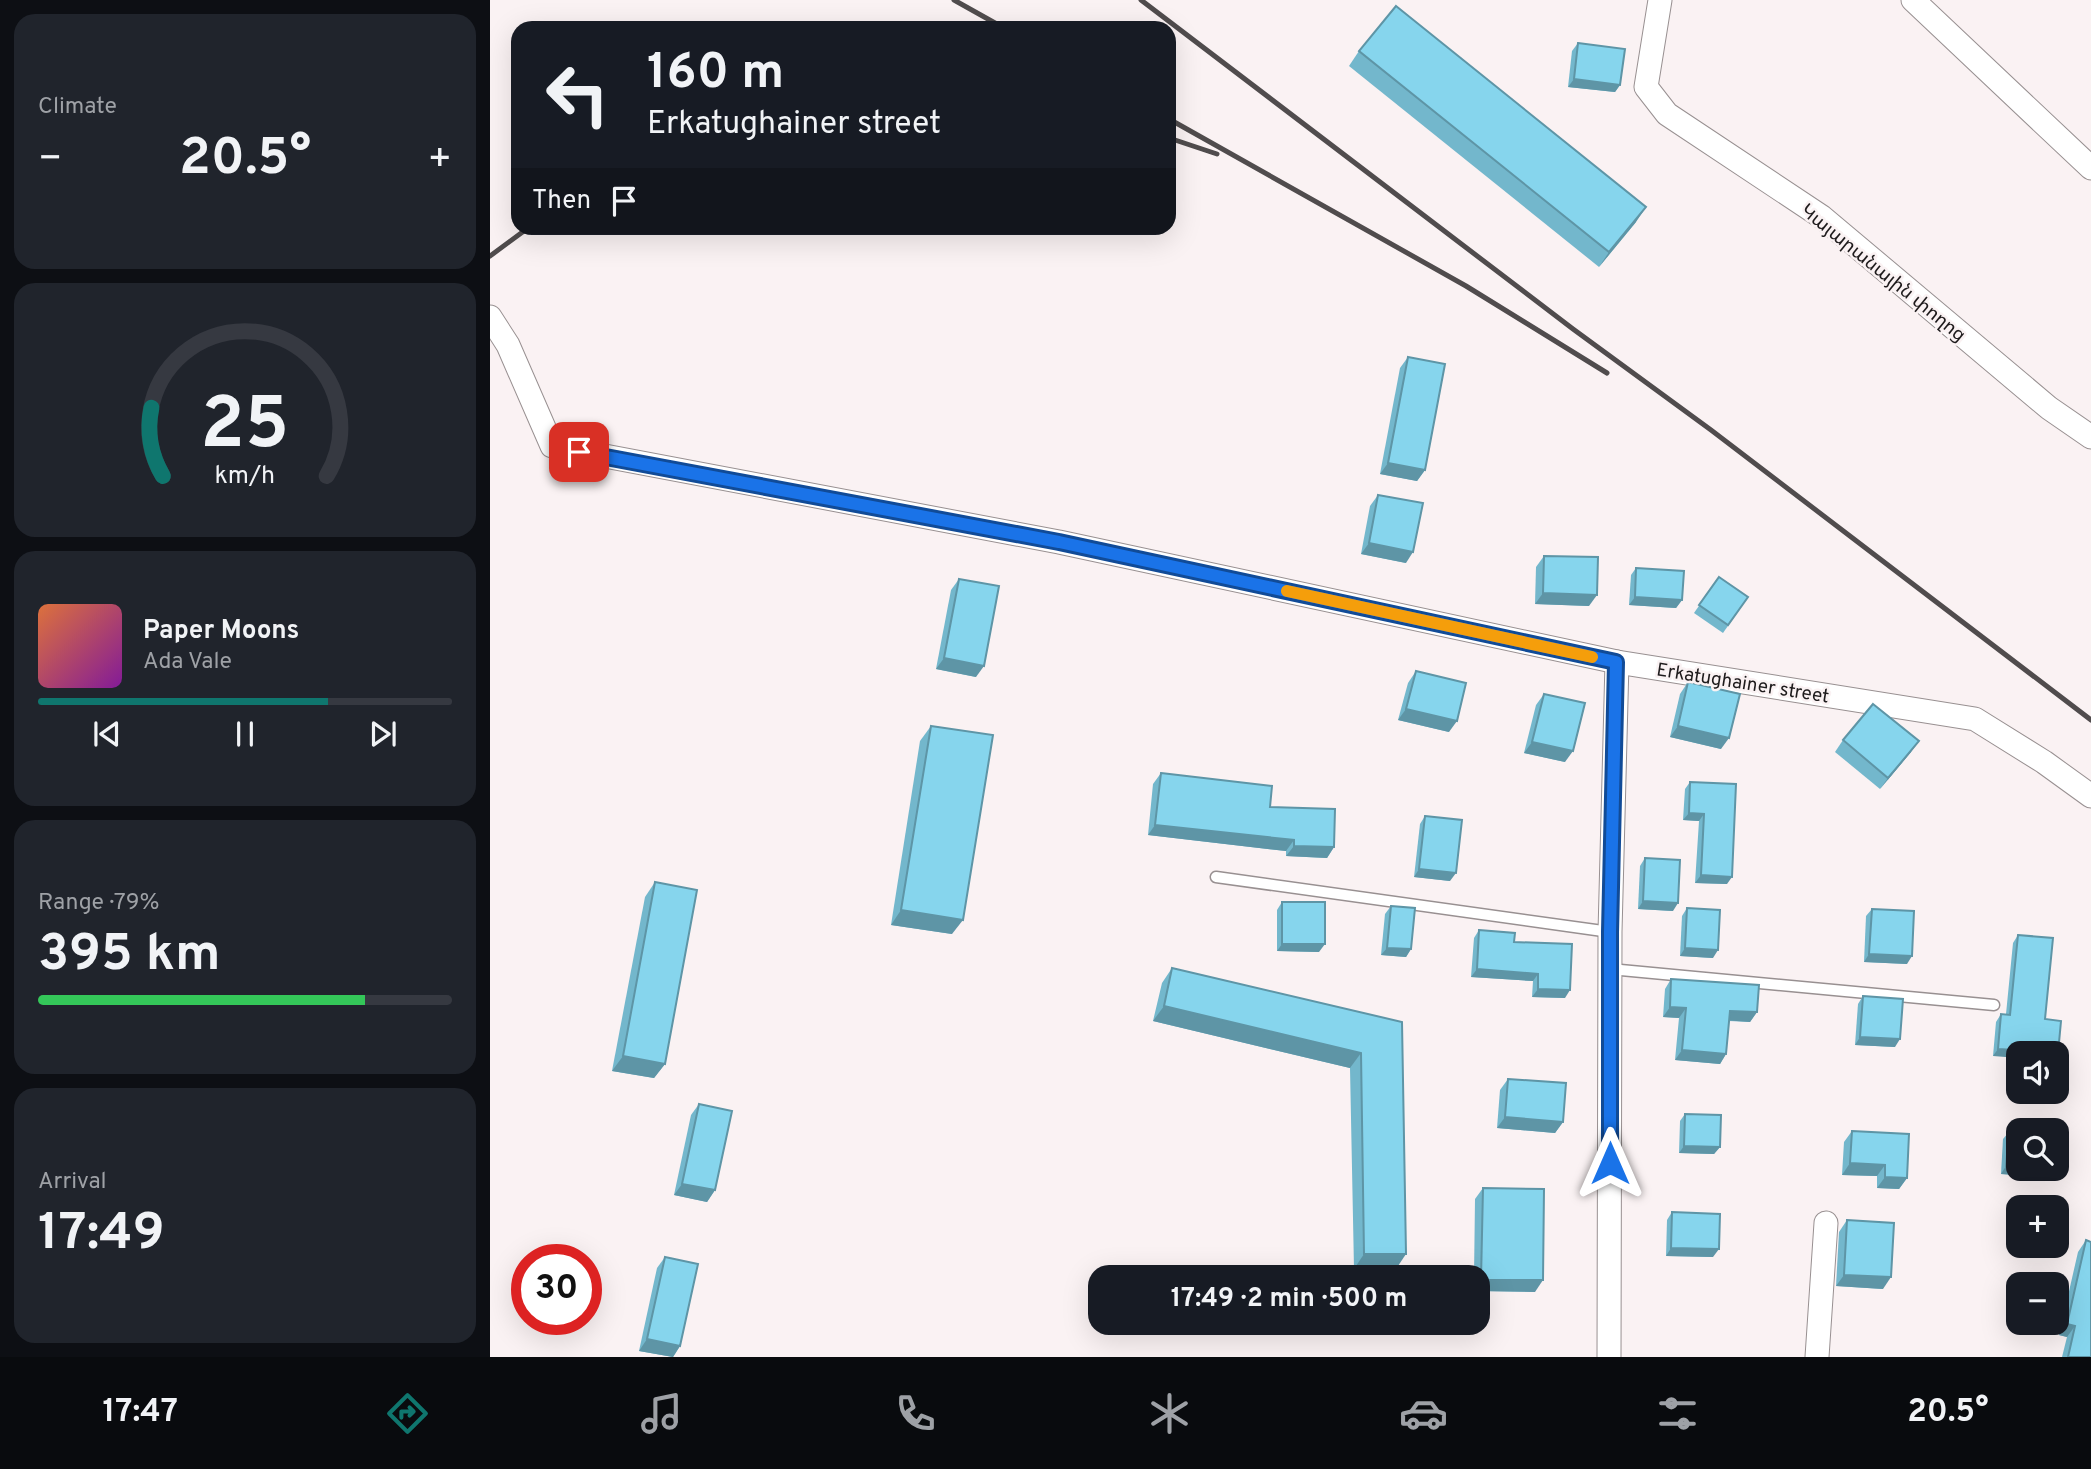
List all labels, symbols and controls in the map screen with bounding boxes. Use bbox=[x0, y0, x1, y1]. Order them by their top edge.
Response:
text: 160 m bbox=[647, 44, 784, 106]
icon: left bbox=[532, 49, 623, 140]
text: Climate bbox=[38, 93, 117, 122]
text: Erkatughainer street bbox=[647, 105, 941, 145]
text: 20.5° bbox=[179, 127, 311, 193]
text: − bbox=[38, 136, 63, 185]
text: + bbox=[427, 136, 452, 185]
icon: arrive bbox=[605, 182, 643, 220]
text: Then bbox=[532, 185, 591, 218]
street label: Կայարանային փողոց bbox=[1795, 199, 1970, 348]
text: 25 bbox=[201, 382, 290, 474]
pin bbox=[549, 422, 609, 482]
icon: arrive bbox=[560, 433, 598, 471]
text: km/h bbox=[215, 461, 275, 493]
text: Paper Moons bbox=[143, 615, 299, 648]
text: Ada Vale bbox=[143, 648, 232, 677]
street label: Erkatughainer street bbox=[1655, 658, 1831, 709]
icon: previous bbox=[88, 715, 126, 753]
icon: pause bbox=[226, 715, 264, 753]
icon: next bbox=[364, 715, 402, 753]
text: Range · 79% bbox=[38, 889, 160, 918]
text: 395 km bbox=[38, 923, 221, 989]
map controls bbox=[2006, 1041, 2069, 1335]
button: sound bbox=[2006, 1041, 2069, 1104]
button: search bbox=[2006, 1118, 2069, 1181]
position arrow bbox=[1573, 1126, 1647, 1200]
text: Arrival bbox=[38, 1168, 107, 1197]
button: + bbox=[2006, 1195, 2069, 1258]
text: 17:49 bbox=[38, 1202, 165, 1268]
speed limit sign: 30 bbox=[511, 1244, 602, 1335]
button: − bbox=[2006, 1272, 2069, 1335]
text: 17:49 · 2 min · 500 m bbox=[1171, 1283, 1407, 1316]
icon: directions bbox=[383, 1389, 432, 1438]
icon: music bbox=[637, 1389, 686, 1438]
icon: phone bbox=[891, 1389, 940, 1438]
icon: climate bbox=[1145, 1389, 1194, 1438]
icon: car bbox=[1399, 1389, 1448, 1438]
icon: filters bbox=[1653, 1389, 1702, 1438]
text: 17:47 bbox=[103, 1393, 178, 1433]
text: 20.5° bbox=[1907, 1393, 1988, 1433]

